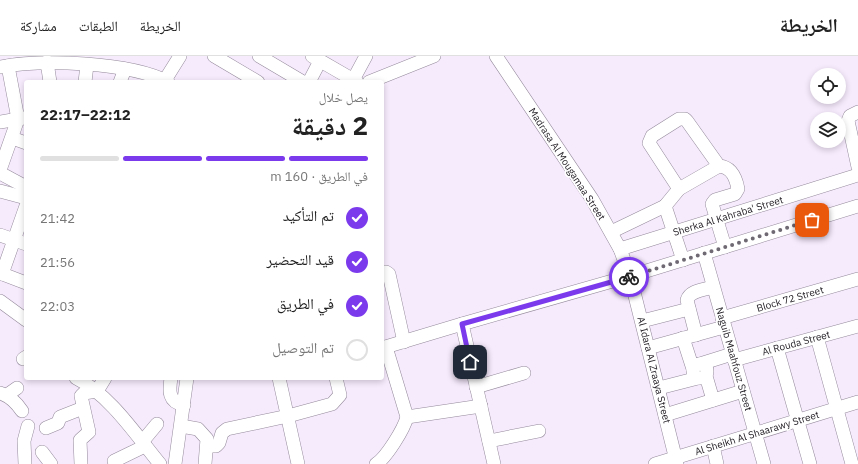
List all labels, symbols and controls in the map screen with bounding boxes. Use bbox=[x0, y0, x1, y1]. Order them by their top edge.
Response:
text: الخريطة bbox=[780, 13, 838, 37]
text: مشاركة bbox=[20, 17, 57, 35]
text: الطبقات bbox=[79, 17, 118, 35]
text: الخريطة bbox=[140, 17, 181, 35]
map controls bbox=[810, 68, 846, 148]
button: locate bbox=[810, 68, 846, 104]
text: يصل خلال bbox=[319, 89, 368, 106]
text: 22:12–22:17 bbox=[40, 105, 131, 124]
street label: Madrasa Al Mougamaa Street bbox=[526, 105, 609, 223]
text: 2 دقيقة bbox=[292, 108, 368, 142]
button: layers bbox=[810, 112, 846, 148]
text: في الطريق · 160 m bbox=[270, 168, 368, 185]
street label: Sherka Al Kahraba' Street bbox=[671, 193, 785, 239]
pin bbox=[795, 203, 829, 237]
text: تم التأكيد bbox=[283, 206, 334, 225]
icon: check bbox=[346, 207, 368, 229]
icon: bag bbox=[801, 209, 823, 231]
text: 21:42 bbox=[40, 210, 75, 227]
text: قيد التحضير bbox=[266, 250, 334, 269]
icon: check bbox=[346, 251, 368, 273]
text: 21:56 bbox=[40, 254, 75, 271]
courier bbox=[609, 257, 649, 297]
icon: bike bbox=[618, 266, 640, 288]
street label: Block 72 Street bbox=[755, 283, 826, 315]
text: في الطريق bbox=[277, 294, 334, 313]
icon: check bbox=[346, 295, 368, 317]
text: 22:03 bbox=[40, 298, 75, 315]
street label: Naguib Maahfouz Street bbox=[713, 306, 755, 413]
street label: Al Idara Al Zraaya Street bbox=[634, 315, 674, 425]
street label: Al Rouda Street bbox=[761, 328, 832, 358]
text: تم التوصيل bbox=[272, 338, 334, 357]
pin bbox=[453, 345, 487, 379]
icon: home bbox=[459, 351, 481, 373]
street label: Al Sheikh Al Shaarawy Street bbox=[693, 408, 821, 458]

